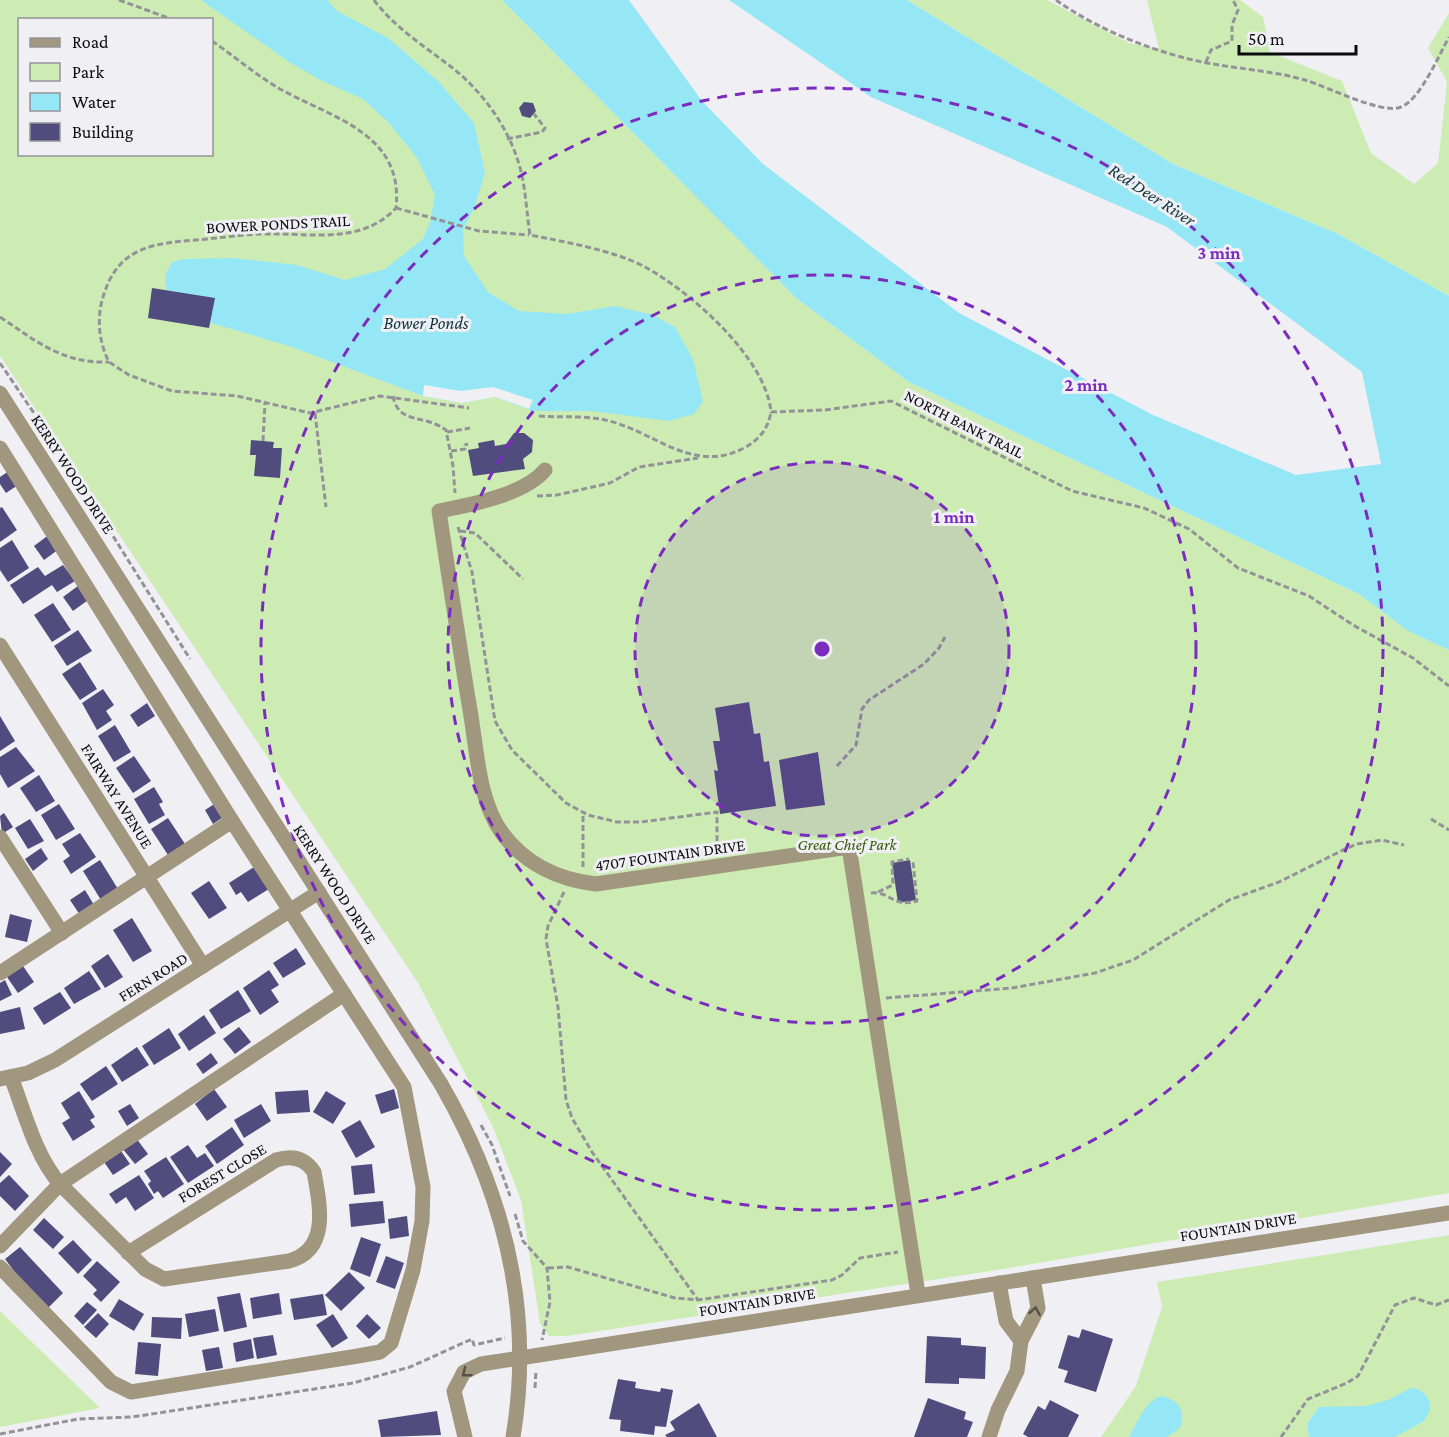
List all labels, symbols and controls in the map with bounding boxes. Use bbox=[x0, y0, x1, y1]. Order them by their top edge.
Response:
legend bbox=[18, 18, 213, 156]
scale bar bbox=[1239, 18, 1356, 56]
text: 50 m bbox=[1248, 29, 1285, 49]
text: Road bbox=[72, 32, 109, 52]
text: Park bbox=[72, 62, 104, 82]
text: Water bbox=[72, 92, 117, 112]
text: Building bbox=[72, 122, 134, 142]
water label: Red Deer River bbox=[1105, 160, 1200, 231]
street label: BOWER PONDS TRAIL bbox=[206, 212, 350, 236]
text: 3 min bbox=[1197, 243, 1241, 263]
water label: Bower Ponds bbox=[384, 313, 469, 333]
text: 2 min bbox=[1064, 375, 1108, 395]
street label: NORTH BANK TRAIL bbox=[902, 387, 1026, 461]
street label: KERRY WOOD DRIVE bbox=[28, 411, 118, 537]
text: 1 min bbox=[934, 507, 975, 527]
centre of rings bbox=[812, 639, 832, 659]
street label: FAIRWAY AVENUE bbox=[78, 741, 156, 852]
street label: KERRY WOOD DRIVE bbox=[290, 821, 380, 947]
street label: 4707 FOUNTAIN DRIVE bbox=[594, 836, 746, 874]
park label: Great Chief Park bbox=[797, 836, 898, 854]
street label: FERN ROAD bbox=[115, 949, 191, 1005]
street label: FOREST CLOSE bbox=[175, 1140, 269, 1206]
street label: FOUNTAIN DRIVE bbox=[1179, 1209, 1298, 1245]
street label: FOUNTAIN DRIVE bbox=[698, 1284, 817, 1320]
one-way arrow bbox=[1028, 1306, 1041, 1316]
one-way arrow bbox=[462, 1365, 473, 1376]

